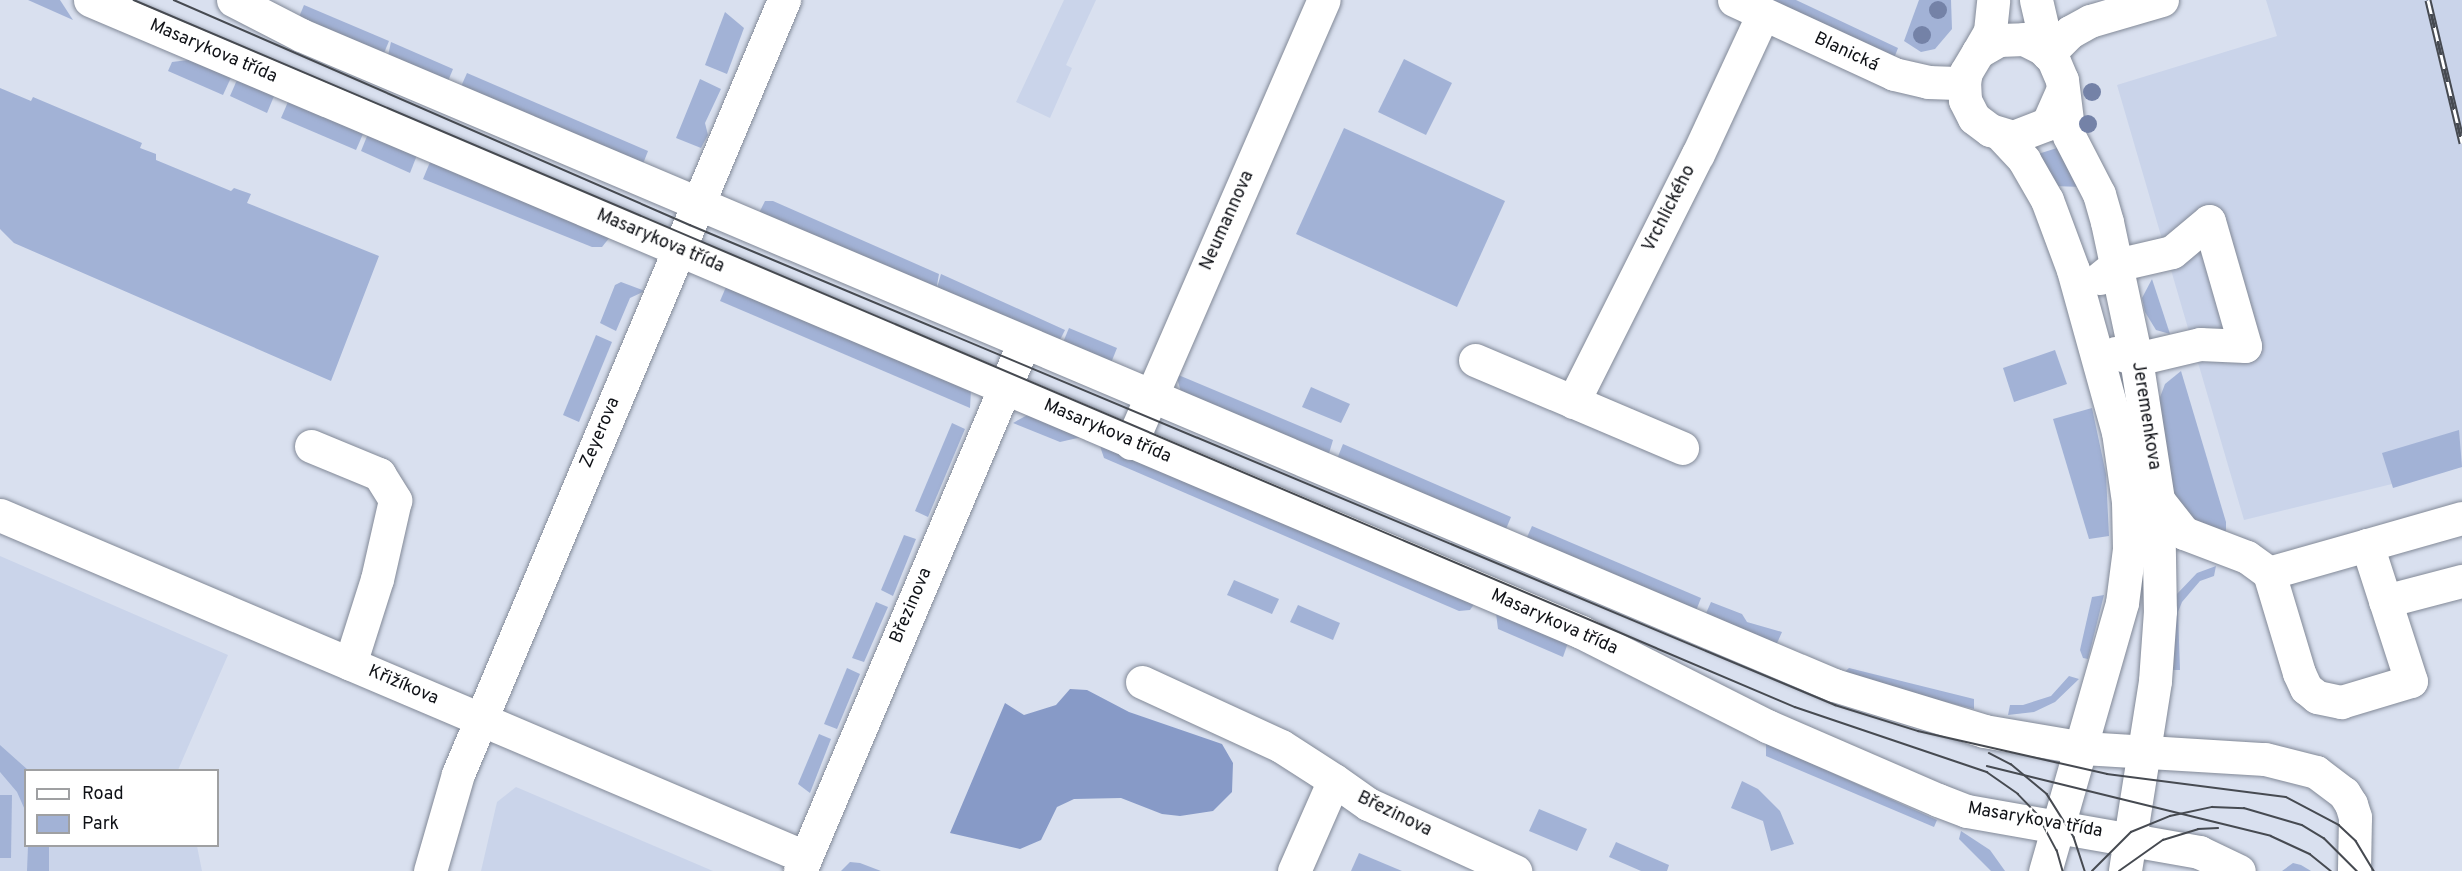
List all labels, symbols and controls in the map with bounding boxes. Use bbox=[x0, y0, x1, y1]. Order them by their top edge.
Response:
street label: Masarykova třída bbox=[146, 15, 280, 89]
street label: Blanická bbox=[1810, 29, 1882, 77]
street label: Vrchlického bbox=[1639, 162, 1701, 256]
street label: Neumannova bbox=[1196, 168, 1260, 274]
street label: Masarykova třída bbox=[593, 205, 727, 279]
street label: Jeremenkova bbox=[2126, 361, 2164, 471]
street label: Zeyerova bbox=[576, 394, 626, 472]
street label: Masarykova třída bbox=[1040, 395, 1174, 469]
street label: Březinova bbox=[886, 565, 938, 647]
street label: Masarykova třída bbox=[1487, 585, 1621, 661]
street label: Křižíkova bbox=[365, 662, 441, 710]
legend bbox=[24, 769, 219, 847]
text: Road bbox=[82, 783, 124, 806]
street label: Březinova bbox=[1353, 788, 1435, 842]
street label: Masarykova třída bbox=[1966, 798, 2104, 844]
text: Park bbox=[82, 813, 119, 836]

